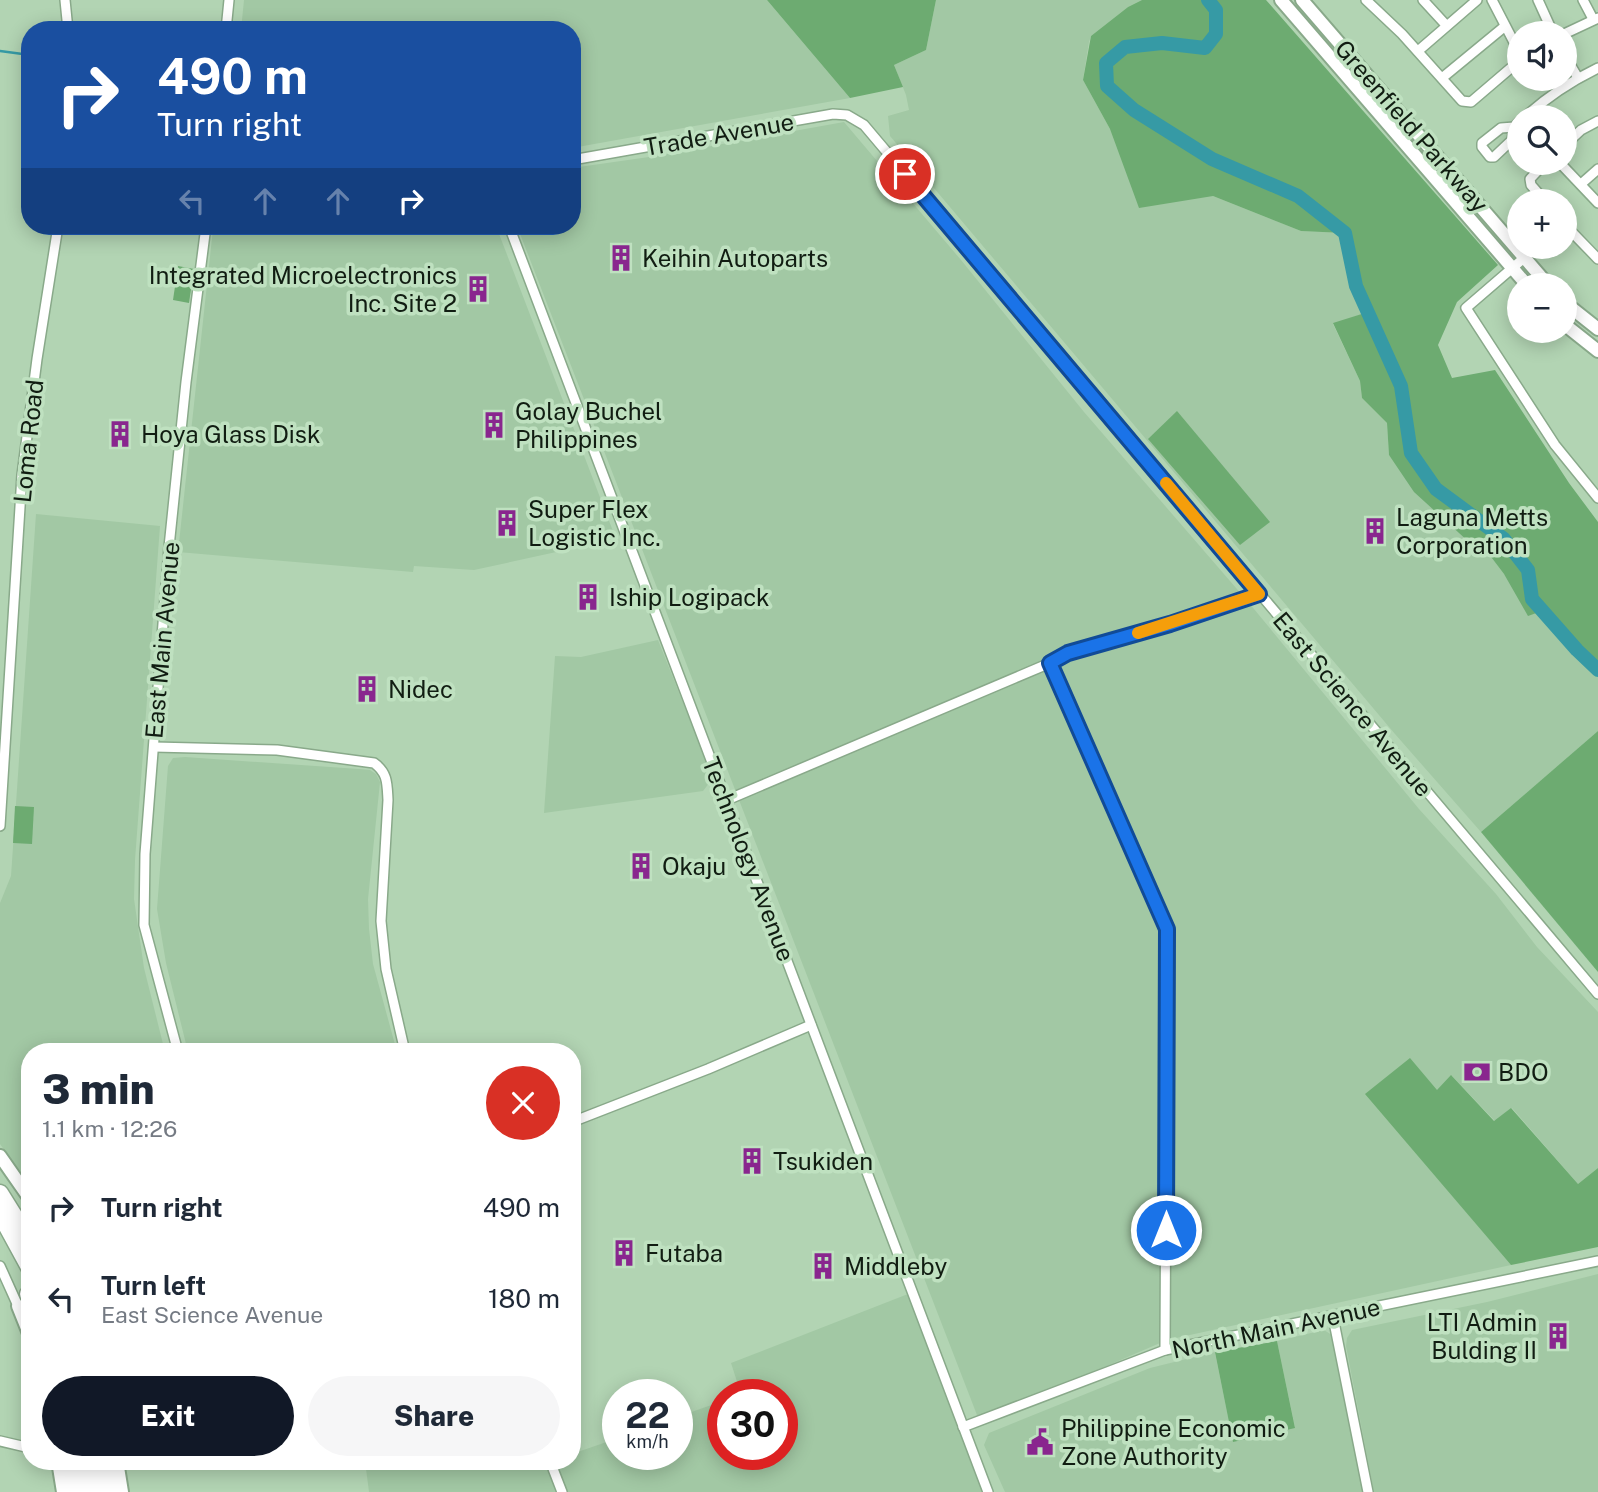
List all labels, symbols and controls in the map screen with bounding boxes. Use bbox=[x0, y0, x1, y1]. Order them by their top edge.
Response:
map controls bbox=[1507, 21, 1577, 343]
button: sound bbox=[1507, 21, 1577, 91]
street label: Greenfield Parkway bbox=[1330, 34, 1494, 218]
text: 490 m bbox=[157, 47, 308, 105]
icon: right bbox=[42, 49, 133, 140]
button: search bbox=[1507, 105, 1577, 175]
text: Turn right bbox=[157, 106, 302, 143]
street label: Trade Avenue bbox=[642, 107, 796, 161]
pin bbox=[875, 144, 935, 204]
icon: arrive bbox=[886, 155, 924, 193]
icon: left bbox=[173, 182, 211, 220]
icon: ahead bbox=[246, 182, 284, 220]
icon: ahead bbox=[319, 182, 357, 220]
icon: right bbox=[392, 182, 430, 220]
button: + bbox=[1507, 189, 1577, 259]
building icon: Keihin Autoparts bbox=[606, 243, 636, 273]
place label: Keihin Autoparts bbox=[642, 244, 828, 272]
place label: Integrated Microelectronics Inc. Site 2 bbox=[149, 261, 457, 317]
button: − bbox=[1507, 273, 1577, 343]
building icon: Integrated Microelectronics Inc. Site 2 bbox=[463, 274, 493, 304]
street label: Loma Road bbox=[8, 378, 48, 504]
place label: Golay Buchel Philippines bbox=[515, 397, 662, 453]
building icon: Golay Buchel Philippines bbox=[479, 410, 509, 440]
building icon: Hoya Glass Disk bbox=[105, 419, 135, 449]
place label: Hoya Glass Disk bbox=[141, 420, 320, 448]
place label: Super Flex Logistic Inc. bbox=[528, 495, 661, 551]
place label: Laguna Metts Corporation bbox=[1396, 503, 1548, 559]
building icon: Super Flex Logistic Inc. bbox=[492, 508, 522, 538]
building icon: Laguna Metts Corporation bbox=[1360, 516, 1390, 546]
street label: East Main Avenue bbox=[139, 540, 185, 740]
building icon: Iship Logipack bbox=[573, 582, 603, 612]
place label: Iship Logipack bbox=[609, 583, 770, 611]
street label: East Science Avenue bbox=[1268, 606, 1438, 802]
building icon: Nidec bbox=[352, 674, 382, 704]
place label: Nidec bbox=[388, 675, 453, 703]
street label: Technology Avenue bbox=[697, 753, 801, 965]
building icon: Okaju bbox=[626, 851, 656, 881]
place label: Okaju bbox=[662, 852, 726, 880]
bank icon: BDO bbox=[1462, 1057, 1492, 1087]
place label: BDO bbox=[1498, 1058, 1549, 1086]
text: 3 min bbox=[42, 1064, 155, 1113]
button: close bbox=[486, 1066, 560, 1140]
text: 1.1 km · 12:26 bbox=[42, 1115, 177, 1142]
building icon: Tsukiden bbox=[737, 1146, 767, 1176]
place label: Tsukiden bbox=[773, 1147, 873, 1175]
icon: right bbox=[42, 1189, 80, 1227]
text: Turn right bbox=[101, 1192, 223, 1223]
text: 490 m bbox=[483, 1192, 560, 1223]
position arrow bbox=[1129, 1193, 1203, 1267]
building icon: Futaba bbox=[609, 1238, 639, 1268]
place label: Futaba bbox=[645, 1239, 723, 1267]
building icon: Middleby bbox=[808, 1251, 838, 1281]
place label: Middleby bbox=[844, 1252, 947, 1280]
text: Turn left bbox=[101, 1270, 206, 1301]
icon: left bbox=[42, 1280, 80, 1318]
text: 180 m bbox=[488, 1283, 560, 1314]
street label: North Main Avenue bbox=[1169, 1292, 1383, 1364]
text: East Science Avenue bbox=[101, 1301, 323, 1328]
place label: LTI Admin Bulding II bbox=[1427, 1308, 1537, 1364]
building icon: LTI Admin Bulding II bbox=[1543, 1321, 1573, 1351]
button: Exit bbox=[42, 1376, 294, 1456]
button: Share bbox=[308, 1376, 560, 1456]
speed limit sign: 30 bbox=[707, 1379, 798, 1470]
text: 22 bbox=[625, 1395, 670, 1436]
place label: Philippine Economic Zone Authority bbox=[1061, 1414, 1286, 1470]
public building icon: Philippine Economic Zone Authority bbox=[1025, 1427, 1055, 1457]
text: km/h bbox=[626, 1431, 669, 1452]

